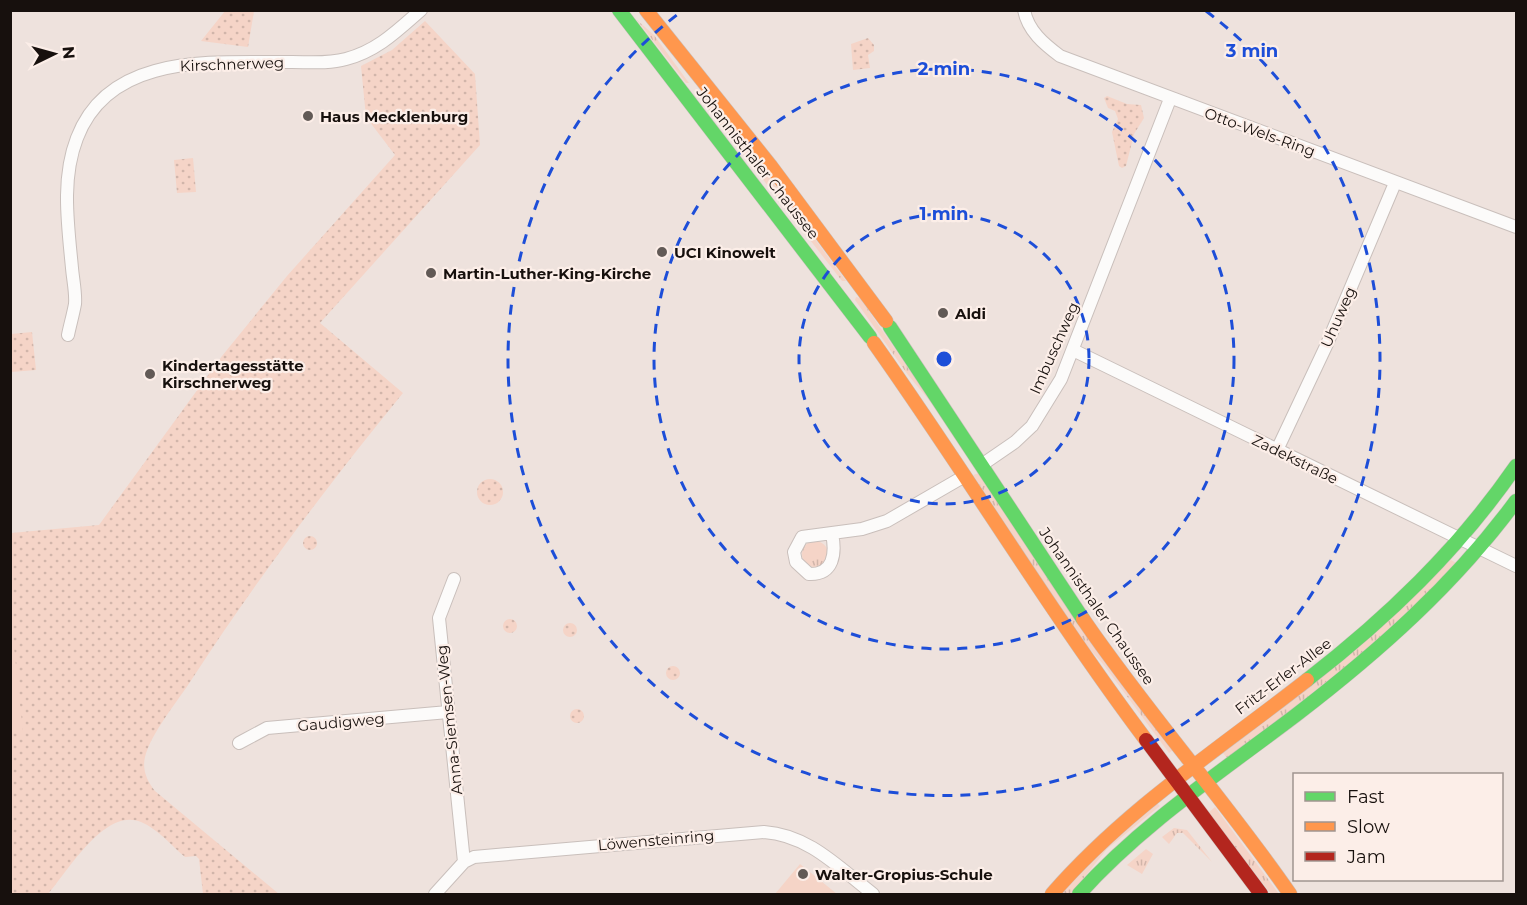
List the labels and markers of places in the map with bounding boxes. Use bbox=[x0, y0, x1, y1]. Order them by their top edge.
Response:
place label: Haus Mecklenburg bbox=[320, 107, 468, 126]
marker: Haus Mecklenburg bbox=[301, 109, 315, 123]
place label: UCI Kinowelt bbox=[674, 243, 776, 262]
marker: UCI Kinowelt bbox=[655, 245, 669, 259]
place label: Martin-Luther-King-Kirche bbox=[443, 264, 651, 283]
marker: Martin-Luther-King-Kirche bbox=[424, 266, 438, 280]
place label: Aldi bbox=[954, 304, 986, 323]
marker: Aldi bbox=[936, 306, 950, 320]
centre of rings bbox=[934, 349, 954, 369]
place label: Kindertagesstätte Kirschnerweg bbox=[162, 356, 304, 392]
marker: Kindertagesstätte Kirschnerweg bbox=[143, 367, 157, 381]
place label: Walter-Gropius-Schule bbox=[815, 865, 993, 884]
marker: Walter-Gropius-Schule bbox=[796, 867, 810, 881]

